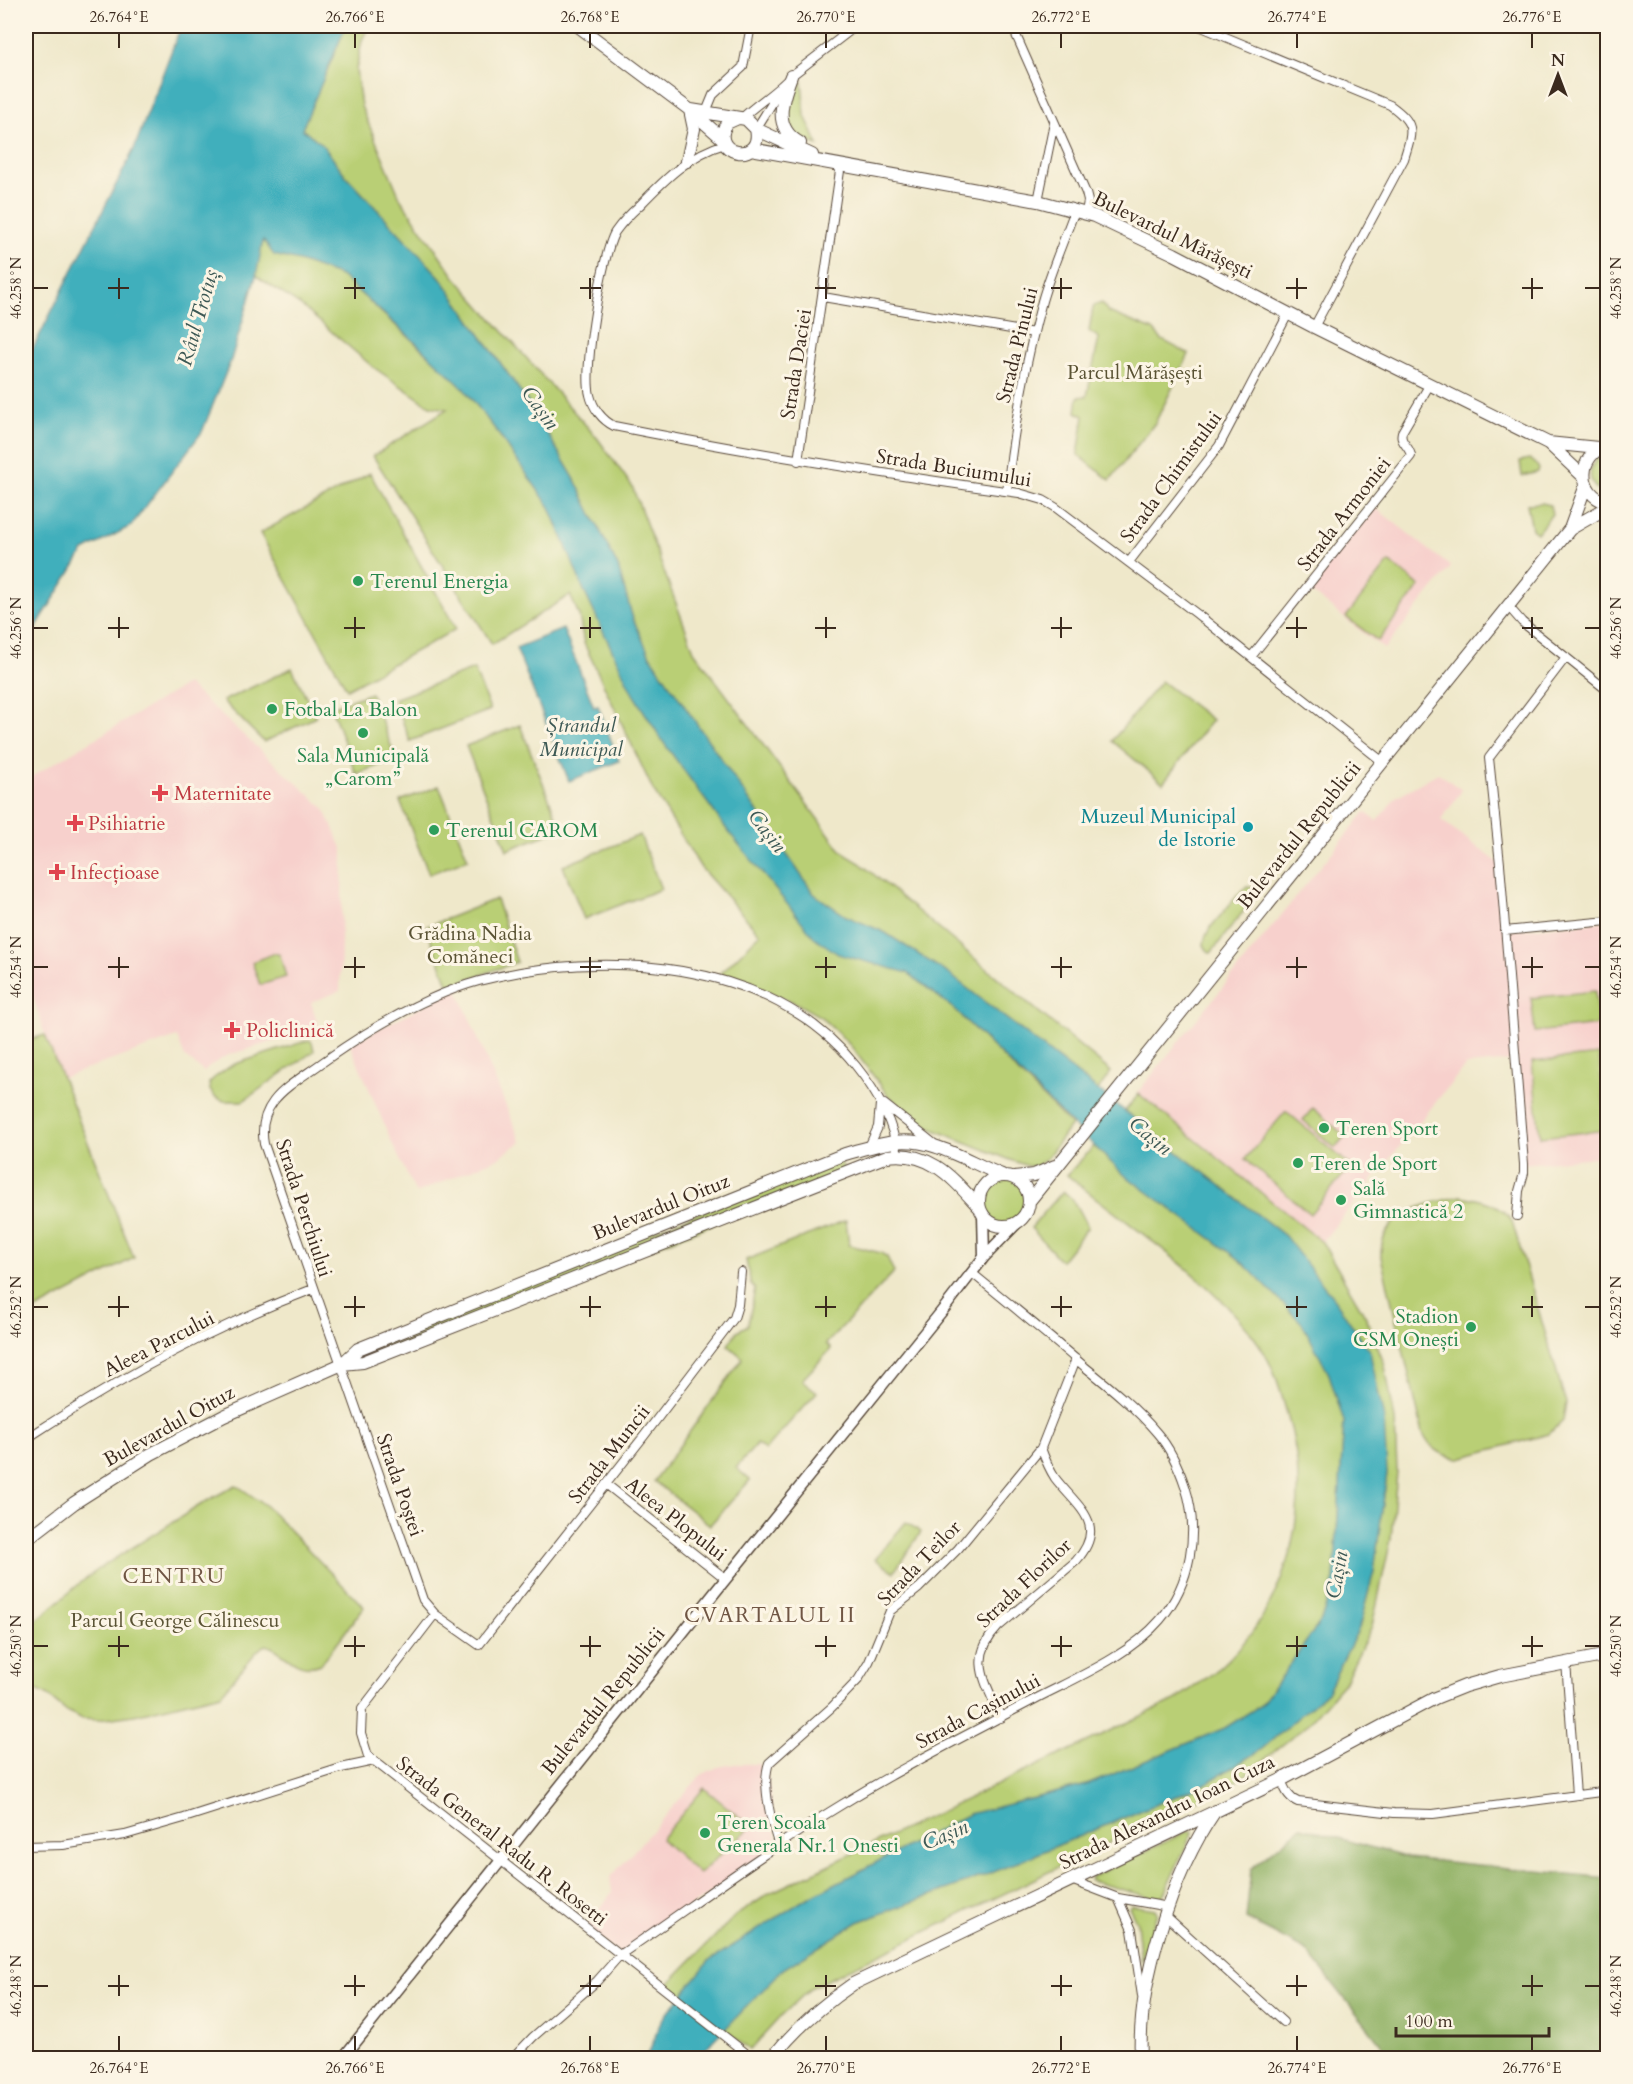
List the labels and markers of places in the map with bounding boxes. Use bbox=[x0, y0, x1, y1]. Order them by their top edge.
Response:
place label: Terenul Energia bbox=[370, 568, 509, 595]
marker: Terenul Energia bbox=[351, 574, 365, 588]
place label: Fotbal La Balon bbox=[284, 696, 419, 723]
marker: Fotbal La Balon bbox=[265, 702, 279, 716]
marker: Sala Municipală „Carom” bbox=[356, 726, 370, 740]
place label: Sala Municipală „Carom” bbox=[297, 742, 430, 792]
place label: Maternitate bbox=[174, 780, 272, 807]
marker: Maternitate bbox=[151, 784, 169, 802]
place label: Muzeul Municipal de Istorie bbox=[1081, 803, 1236, 853]
place label: Psihiatrie bbox=[88, 810, 166, 837]
marker: Psihiatrie bbox=[66, 814, 84, 832]
place label: Terenul CAROM bbox=[446, 817, 599, 844]
marker: Muzeul Municipal de Istorie bbox=[1241, 820, 1255, 834]
marker: Terenul CAROM bbox=[427, 823, 441, 837]
place label: Infecțioase bbox=[70, 859, 160, 886]
marker: Infecțioase bbox=[48, 863, 66, 881]
place label: Policlinică bbox=[246, 1017, 334, 1044]
marker: Policlinică bbox=[223, 1021, 241, 1039]
place label: Teren Sport bbox=[1336, 1115, 1439, 1142]
marker: Teren Sport bbox=[1317, 1121, 1331, 1135]
place label: Teren de Sport bbox=[1310, 1150, 1438, 1177]
marker: Teren de Sport bbox=[1291, 1156, 1305, 1170]
place label: Sală Gimnastică 2 bbox=[1353, 1175, 1463, 1225]
marker: Sală Gimnastică 2 bbox=[1334, 1193, 1348, 1207]
place label: Stadion CSM Onești bbox=[1353, 1303, 1460, 1353]
marker: Stadion CSM Onești bbox=[1464, 1320, 1478, 1334]
place label: Teren Scoala Generala Nr.1 Onesti bbox=[717, 1809, 899, 1859]
marker: Teren Scoala Generala Nr.1 Onesti bbox=[698, 1826, 712, 1840]

